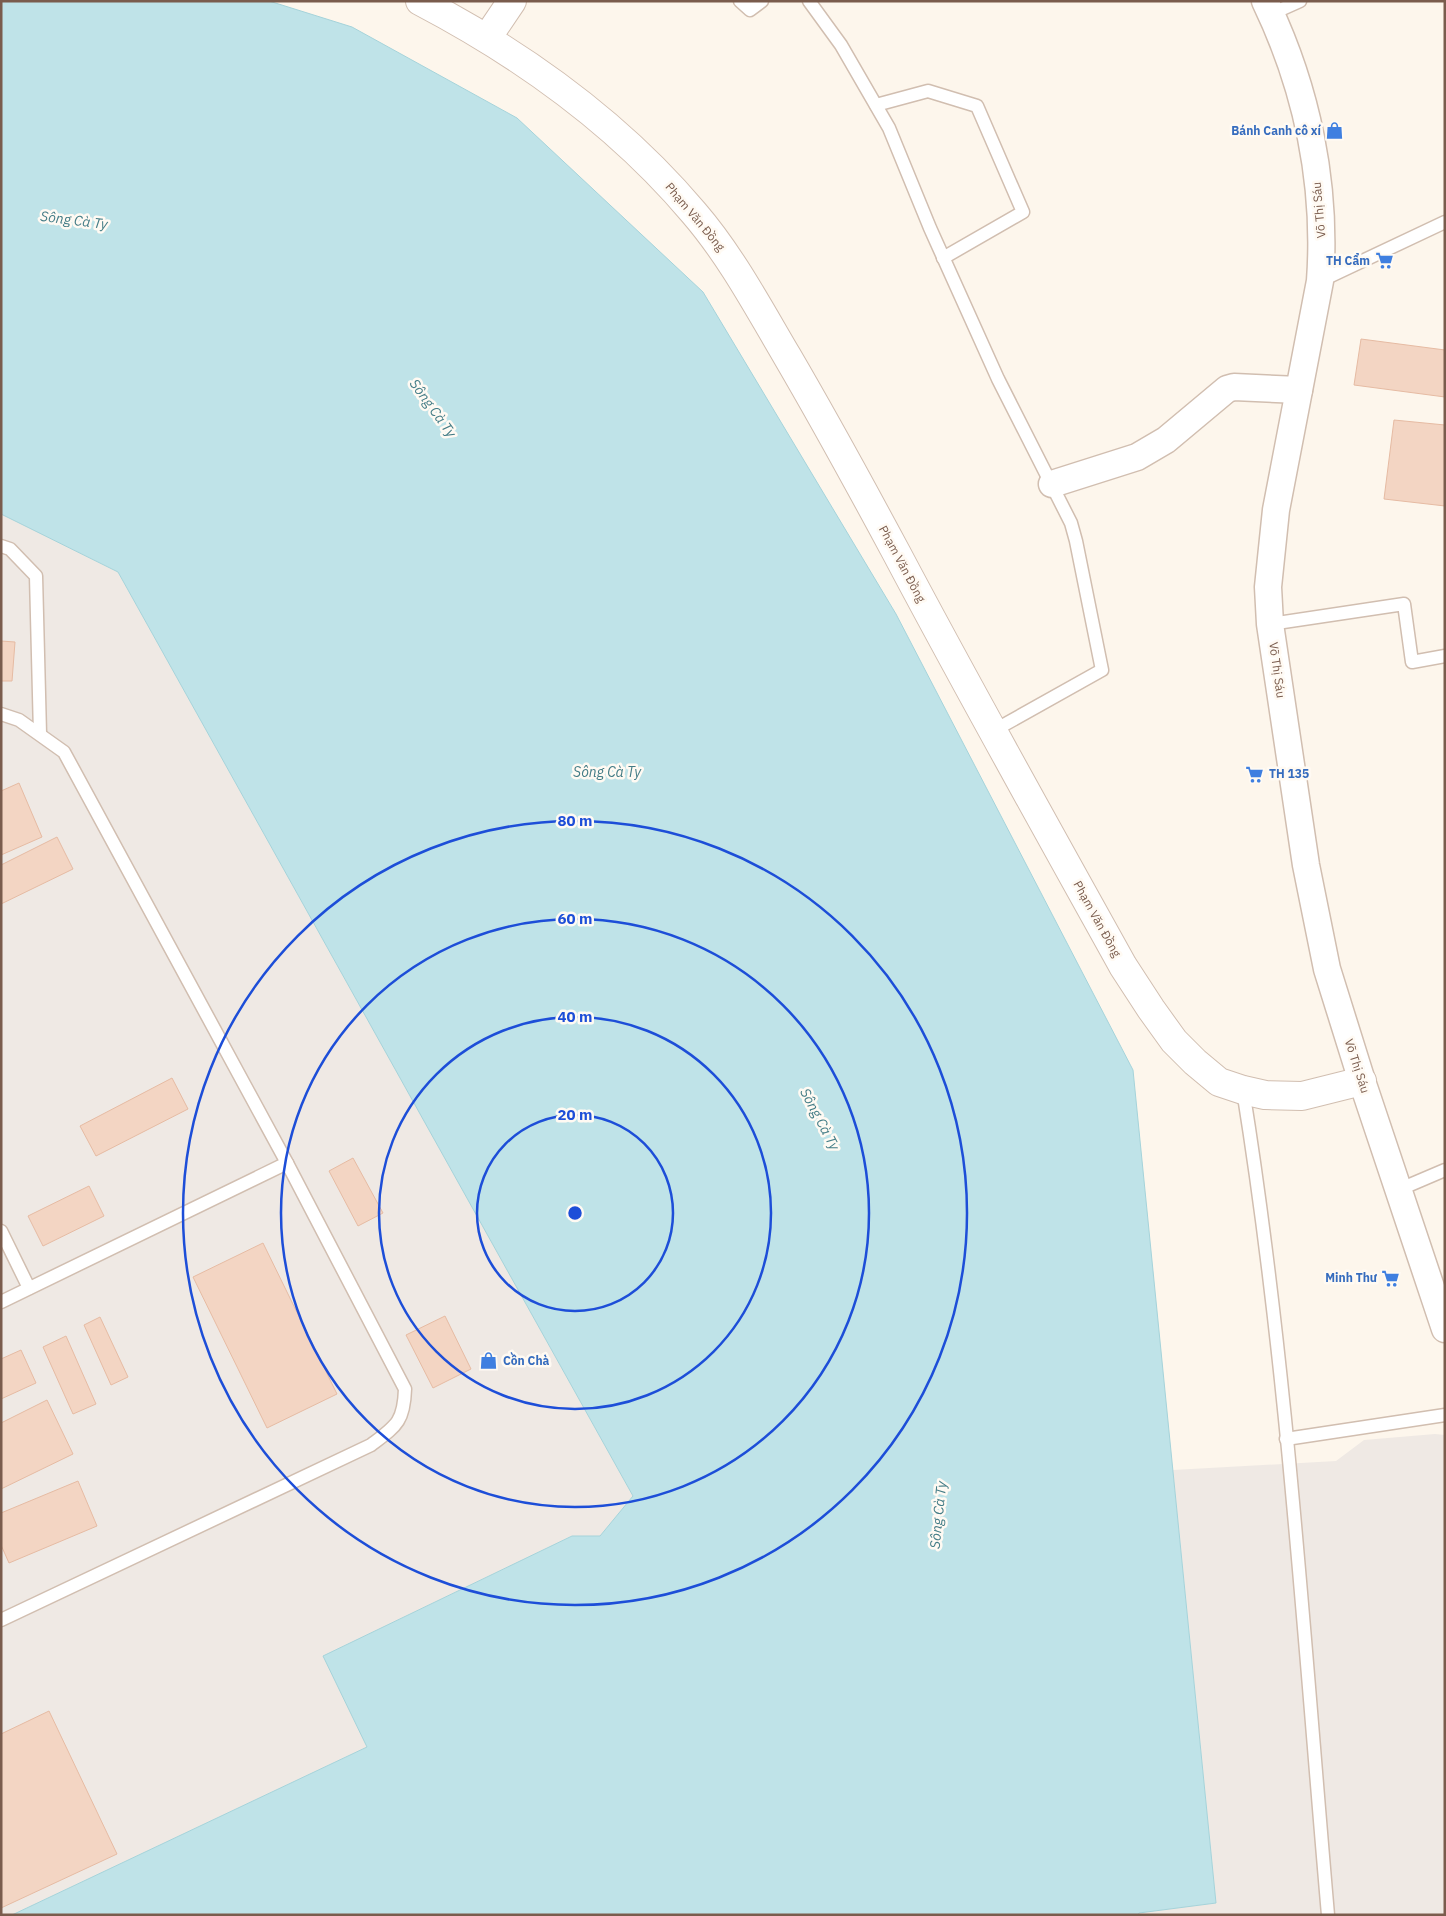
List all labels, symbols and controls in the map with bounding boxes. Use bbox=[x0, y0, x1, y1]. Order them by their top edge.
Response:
shop icon: Bánh Canh cô xí bbox=[1325, 121, 1345, 141]
place label: Bánh Canh cô xí bbox=[1231, 123, 1322, 138]
street label: Phạm Văn Đồng bbox=[662, 179, 729, 254]
street label: Võ Thị Sáu bbox=[1309, 181, 1328, 239]
water label: Sông Cà Ty bbox=[39, 207, 110, 233]
supermarket icon: TH Cẩm bbox=[1374, 251, 1394, 271]
place label: TH Cẩm bbox=[1326, 252, 1370, 268]
water label: Sông Cà Ty bbox=[406, 375, 461, 442]
street label: Phạm Văn Đồng bbox=[876, 523, 929, 605]
street label: Võ Thị Sáu bbox=[1266, 641, 1289, 699]
water label: Sông Cà Ty bbox=[573, 763, 642, 781]
supermarket icon: TH 135 bbox=[1245, 764, 1265, 784]
place label: TH 135 bbox=[1269, 766, 1309, 781]
text: 80 m bbox=[558, 811, 592, 830]
street label: Phạm Văn Đồng bbox=[1070, 878, 1125, 960]
text: 60 m bbox=[558, 909, 592, 928]
text: 40 m bbox=[558, 1007, 592, 1026]
street label: Võ Thị Sáu bbox=[1342, 1037, 1373, 1095]
water label: Sông Cà Ty bbox=[796, 1085, 844, 1154]
text: 20 m bbox=[558, 1105, 592, 1124]
centre of rings bbox=[566, 1204, 584, 1222]
supermarket icon: Minh Thư bbox=[1381, 1268, 1401, 1288]
place label: Minh Thư bbox=[1325, 1270, 1378, 1285]
shop icon: Cồn Chà bbox=[479, 1351, 499, 1371]
place label: Cồn Chà bbox=[503, 1352, 550, 1368]
water label: Sông Cà Ty bbox=[926, 1479, 951, 1550]

